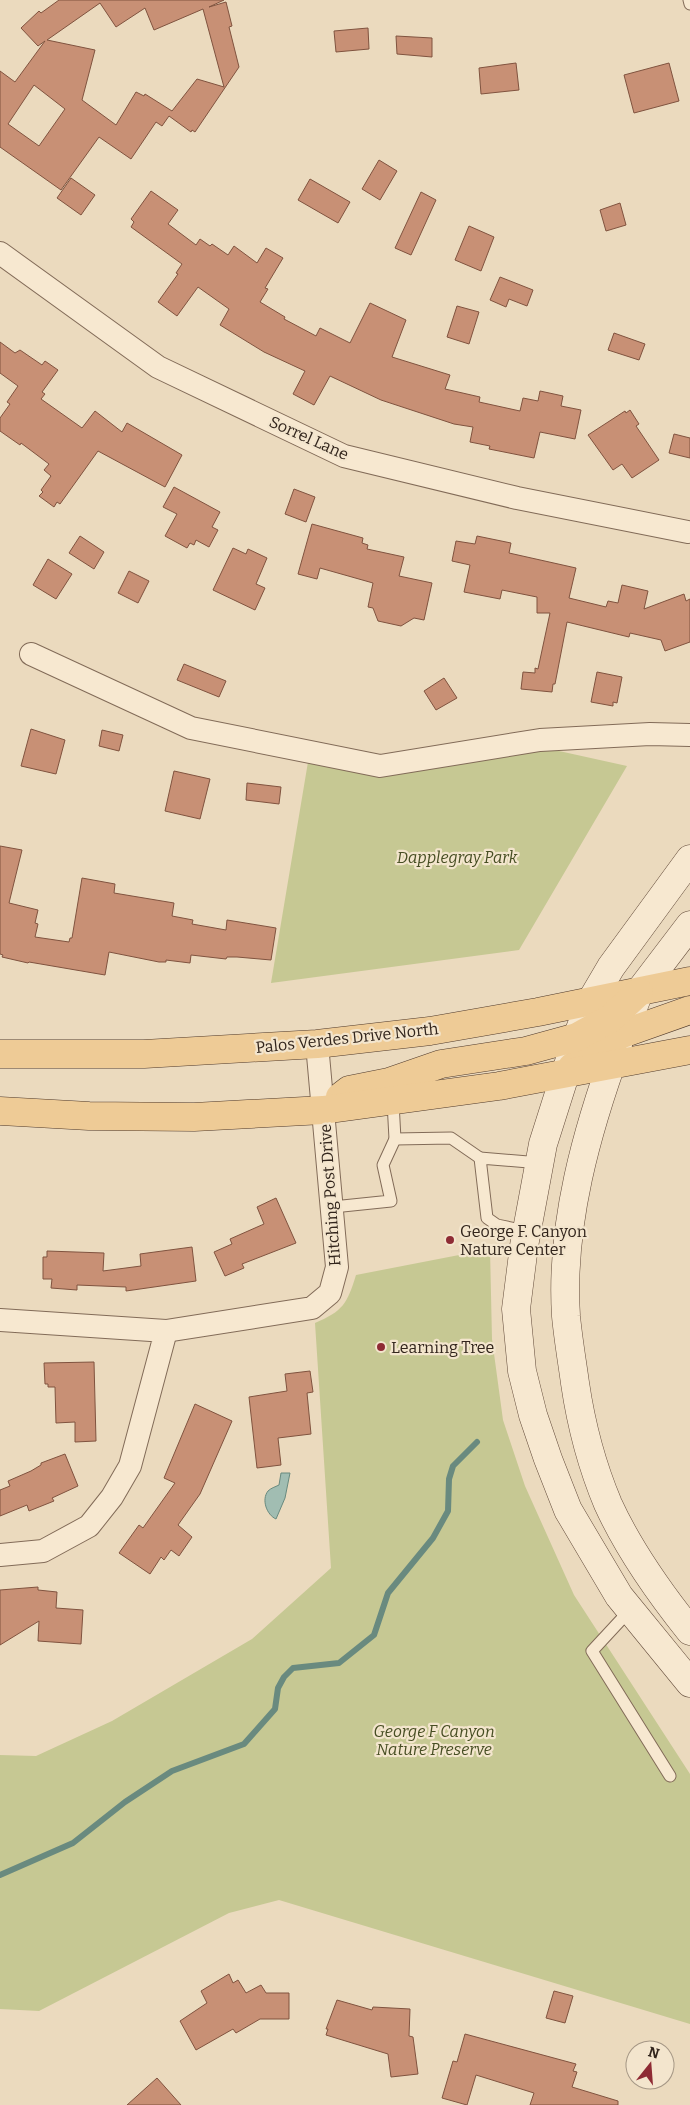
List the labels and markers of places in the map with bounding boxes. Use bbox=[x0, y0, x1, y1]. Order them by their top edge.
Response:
place label: George F. Canyon Nature Center bbox=[460, 1222, 587, 1259]
marker: George F. Canyon Nature Center bbox=[444, 1234, 456, 1246]
place label: Learning Tree bbox=[391, 1338, 494, 1357]
marker: Learning Tree bbox=[375, 1341, 387, 1353]

